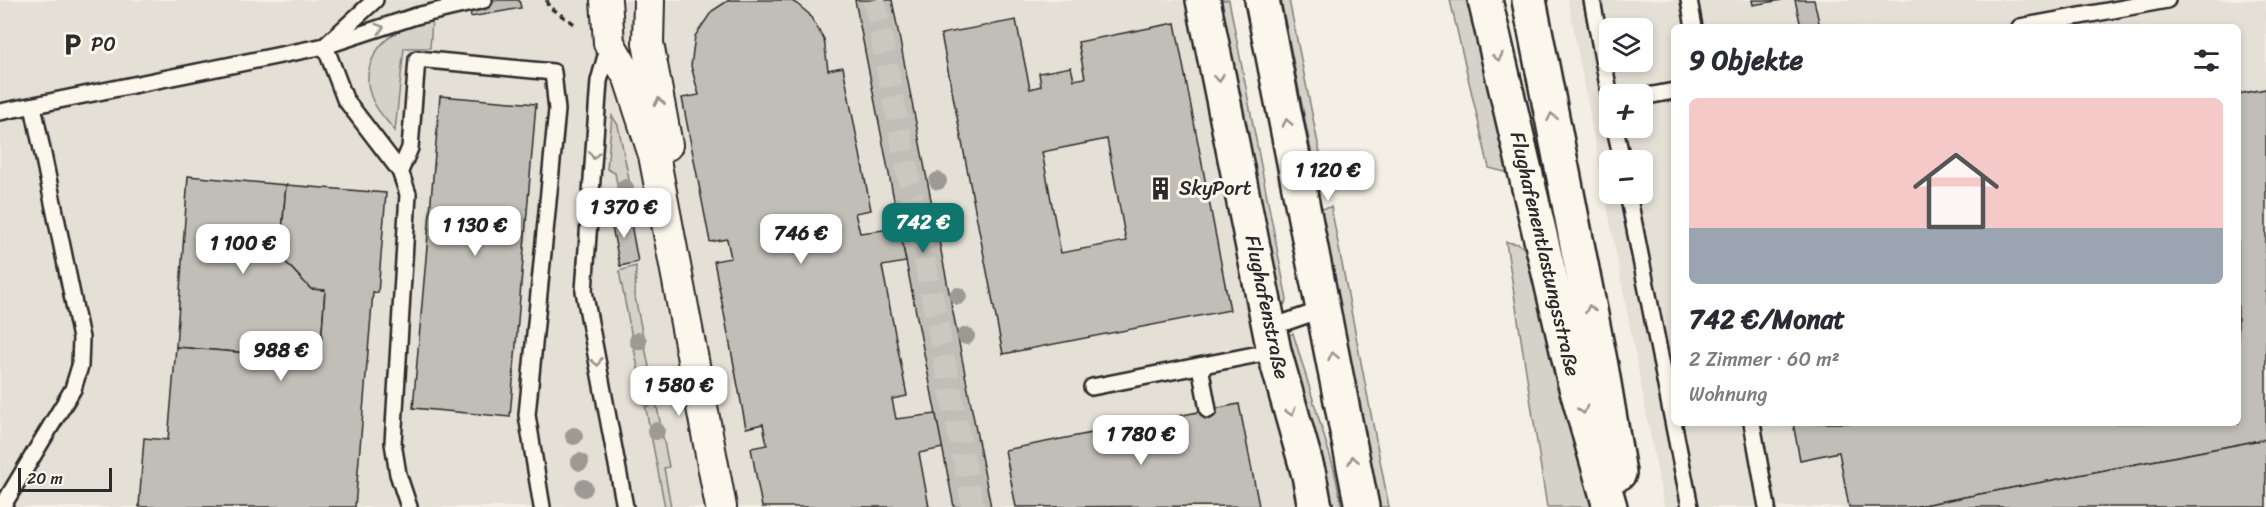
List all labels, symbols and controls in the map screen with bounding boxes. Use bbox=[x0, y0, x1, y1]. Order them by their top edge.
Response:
map controls bbox=[1599, 18, 1653, 204]
button: layers bbox=[1599, 18, 1653, 72]
one-way arrow bbox=[374, 23, 385, 35]
place label: P0 bbox=[91, 27, 116, 62]
parking icon: P0 bbox=[60, 31, 86, 57]
text: 9 Objekte bbox=[1689, 37, 1803, 83]
icon: filters bbox=[2190, 44, 2223, 77]
one-way arrow bbox=[1491, 52, 1504, 62]
one-way arrow bbox=[1212, 73, 1225, 83]
button: + bbox=[1599, 84, 1653, 138]
one-way arrow bbox=[653, 97, 666, 107]
one-way arrow bbox=[1546, 113, 1559, 123]
one-way arrow bbox=[1281, 118, 1294, 128]
street label: Flughafenentlastungsstraße bbox=[1500, 128, 1590, 380]
icon: home bbox=[1902, 137, 2010, 245]
one-way arrow bbox=[588, 150, 601, 159]
button: − bbox=[1599, 150, 1653, 204]
pin: 1 120 € bbox=[1273, 151, 1383, 202]
text: 1 120 € bbox=[1295, 153, 1361, 188]
place label: SkyPort bbox=[1179, 171, 1252, 206]
building icon: SkyPort bbox=[1148, 175, 1174, 201]
pin: 1 370 € bbox=[569, 188, 679, 239]
text: 1 370 € bbox=[590, 190, 658, 225]
pin: 742 € bbox=[881, 203, 965, 254]
text: 742 € bbox=[896, 205, 950, 240]
pin: 1 130 € bbox=[420, 206, 530, 257]
text: 1 130 € bbox=[443, 208, 507, 243]
pin: 746 € bbox=[759, 214, 843, 265]
text: 746 € bbox=[774, 216, 828, 251]
pin: 1 100 € bbox=[188, 224, 298, 275]
text: 1 100 € bbox=[210, 226, 276, 261]
street label: Flughafenstraße bbox=[1235, 232, 1299, 382]
text: 742 €/Monat bbox=[1689, 296, 1845, 342]
one-way arrow bbox=[1584, 304, 1597, 314]
pin: 988 € bbox=[239, 331, 323, 382]
text: 988 € bbox=[254, 333, 308, 368]
text: 2 Zimmer · 60 m² bbox=[1689, 342, 1840, 377]
one-way arrow bbox=[1327, 351, 1340, 361]
one-way arrow bbox=[590, 356, 603, 366]
pin: 1 580 € bbox=[624, 366, 734, 417]
text: 1 580 € bbox=[644, 368, 714, 403]
text: Wohnung bbox=[1689, 377, 1768, 412]
one-way arrow bbox=[1575, 405, 1588, 415]
one-way arrow bbox=[1284, 406, 1296, 417]
pin: 1 780 € bbox=[1086, 415, 1196, 466]
text: 1 780 € bbox=[1107, 417, 1175, 452]
one-way arrow bbox=[1347, 455, 1360, 465]
text: 20 m bbox=[27, 464, 63, 493]
scale bar bbox=[18, 465, 112, 492]

